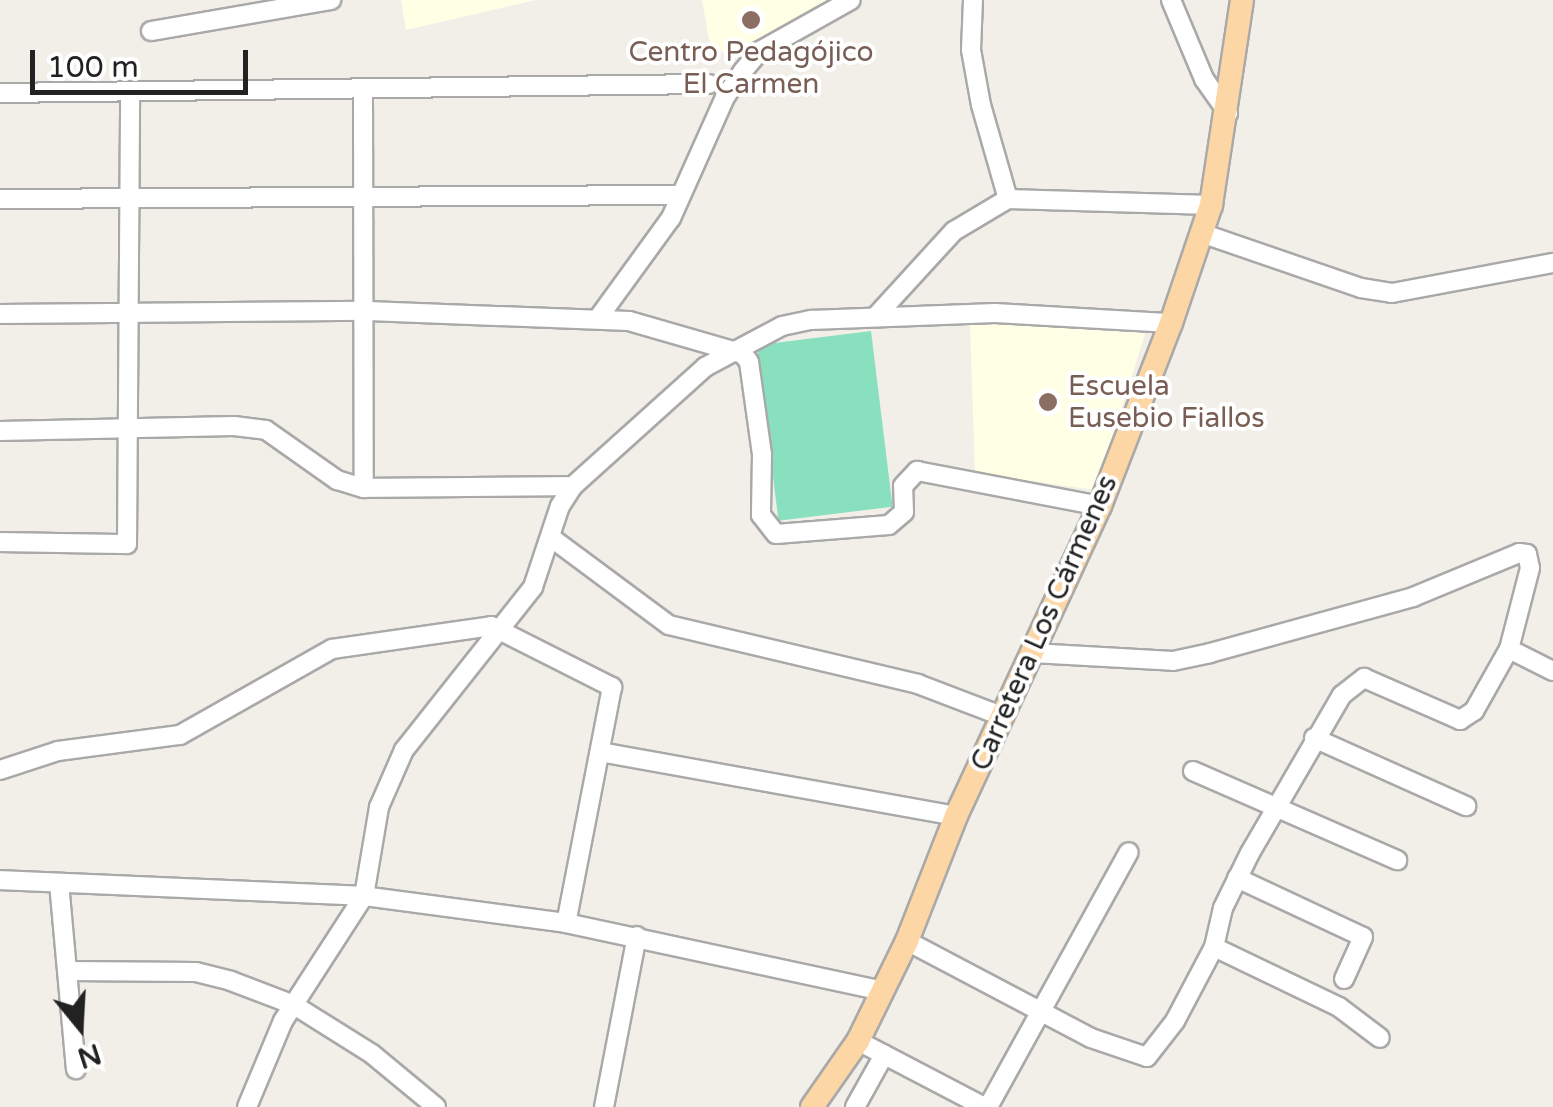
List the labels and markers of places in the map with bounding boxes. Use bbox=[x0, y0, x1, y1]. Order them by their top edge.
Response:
marker: Centro Pedagójico El Carmen bbox=[740, 9, 762, 31]
place label: Centro Pedagójico El Carmen bbox=[628, 35, 874, 101]
place label: Escuela Eusebio Fiallos bbox=[1068, 369, 1265, 435]
marker: Escuela Eusebio Fiallos bbox=[1037, 391, 1059, 413]

